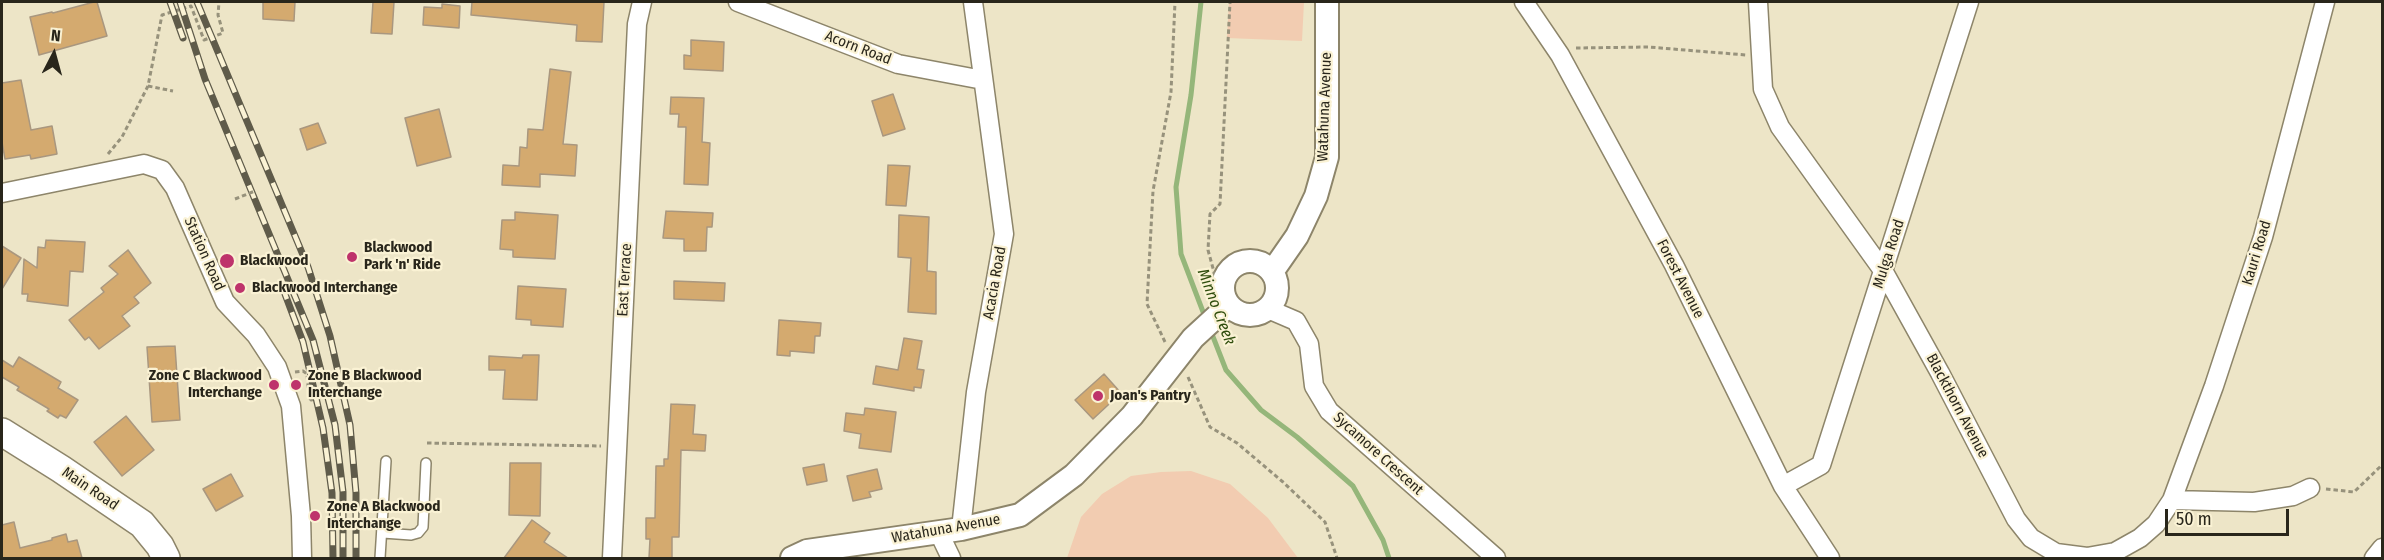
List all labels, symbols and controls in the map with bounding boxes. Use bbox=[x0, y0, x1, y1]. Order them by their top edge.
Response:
north arrow bbox=[24, 24, 84, 84]
text: N bbox=[50, 26, 62, 46]
street label: Acorn Road bbox=[822, 27, 894, 69]
street label: Watahuna Avenue bbox=[1314, 52, 1336, 162]
street label: Station Road bbox=[180, 214, 228, 294]
street label: Mulga Road bbox=[1869, 217, 1909, 291]
street label: Kauri Road bbox=[2239, 218, 2275, 288]
street label: Forest Avenue bbox=[1652, 237, 1708, 321]
place label: Blackwood Park 'n' Ride bbox=[364, 239, 441, 274]
street label: East Terrace bbox=[614, 243, 636, 317]
street label: Acacia Road bbox=[980, 245, 1010, 321]
marker: Blackwood Park 'n' Ride bbox=[345, 250, 359, 264]
marker: Blackwood bbox=[218, 252, 236, 270]
place label: Blackwood bbox=[240, 252, 309, 270]
water label: Minno Creek bbox=[1193, 266, 1239, 348]
place label: Blackwood Interchange bbox=[252, 279, 398, 297]
marker: Blackwood Interchange bbox=[233, 281, 247, 295]
street label: Blackthorn Avenue bbox=[1922, 351, 1992, 461]
place label: Zone C Blackwood Interchange bbox=[149, 367, 262, 402]
place label: Zone B Blackwood Interchange bbox=[308, 367, 422, 402]
marker: Zone C Blackwood Interchange bbox=[267, 378, 281, 392]
marker: Zone B Blackwood Interchange bbox=[289, 378, 303, 392]
place label: Joan's Pantry bbox=[1110, 387, 1191, 405]
marker: Joan's Pantry bbox=[1091, 389, 1105, 403]
street label: Sycamore Crescent bbox=[1329, 409, 1427, 499]
street label: Main Road bbox=[58, 464, 122, 514]
scale bar bbox=[2168, 497, 2292, 535]
place label: Zone A Blackwood Interchange bbox=[327, 498, 440, 533]
text: 50 m bbox=[2176, 508, 2212, 530]
marker: Zone A Blackwood Interchange bbox=[308, 509, 322, 523]
street label: Watahuna Avenue bbox=[890, 511, 1002, 547]

